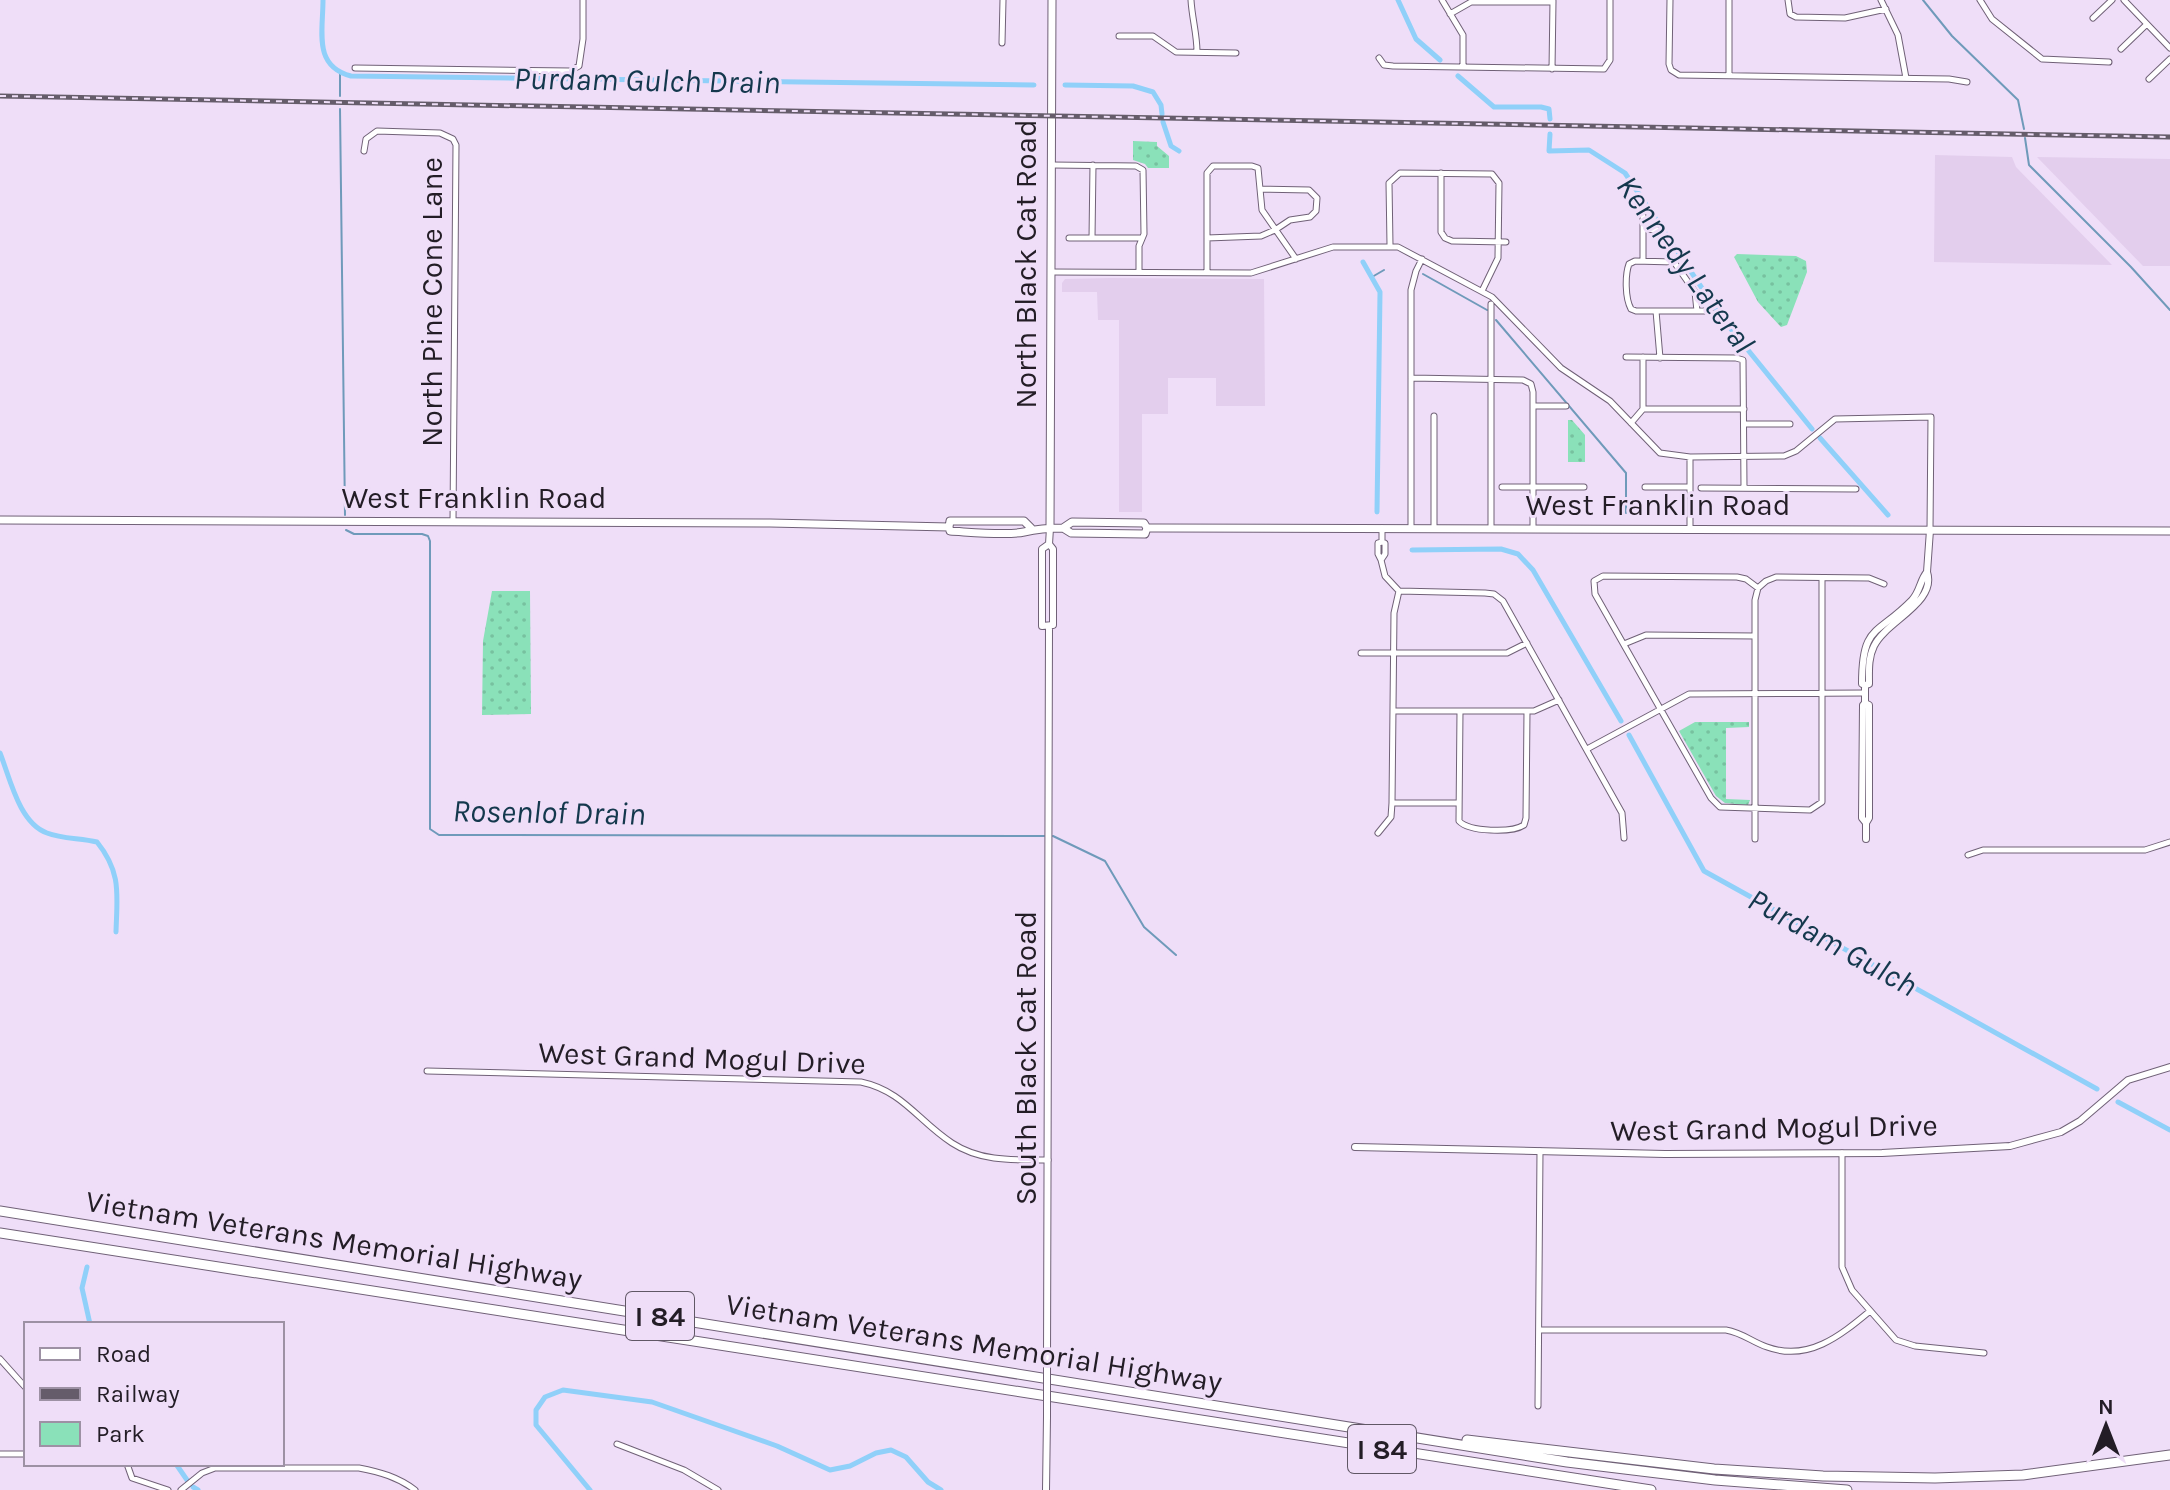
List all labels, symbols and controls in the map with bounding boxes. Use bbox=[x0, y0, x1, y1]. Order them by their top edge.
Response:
water label: Purdam Gulch Drain bbox=[513, 60, 781, 101]
street label: North Black Cat Road bbox=[1008, 119, 1044, 409]
street label: North Pine Cone Lane bbox=[414, 157, 450, 447]
water label: Kennedy Lateral bbox=[1609, 168, 1762, 360]
street label: West Franklin Road bbox=[341, 480, 607, 516]
street label: West Franklin Road bbox=[1525, 487, 1791, 523]
water label: Rosenlof Drain bbox=[452, 792, 646, 833]
water label: Purdam Gulch bbox=[1742, 881, 1924, 1004]
street label: South Black Cat Road bbox=[1008, 911, 1044, 1205]
street label: West Grand Mogul Drive bbox=[538, 1034, 866, 1082]
street label: West Grand Mogul Drive bbox=[1610, 1107, 1938, 1149]
street label: Vietnam Veterans Memorial Highway bbox=[83, 1183, 585, 1297]
street label: Vietnam Veterans Memorial Highway bbox=[723, 1286, 1225, 1400]
road number: I 84 bbox=[626, 1292, 694, 1340]
legend bbox=[24, 1322, 284, 1466]
text: Road bbox=[96, 1340, 151, 1368]
text: Railway bbox=[96, 1380, 180, 1408]
north arrow bbox=[2066, 1386, 2146, 1466]
text: N bbox=[2098, 1394, 2114, 1420]
text: Park bbox=[96, 1420, 145, 1448]
road number: I 84 bbox=[1348, 1425, 1416, 1473]

